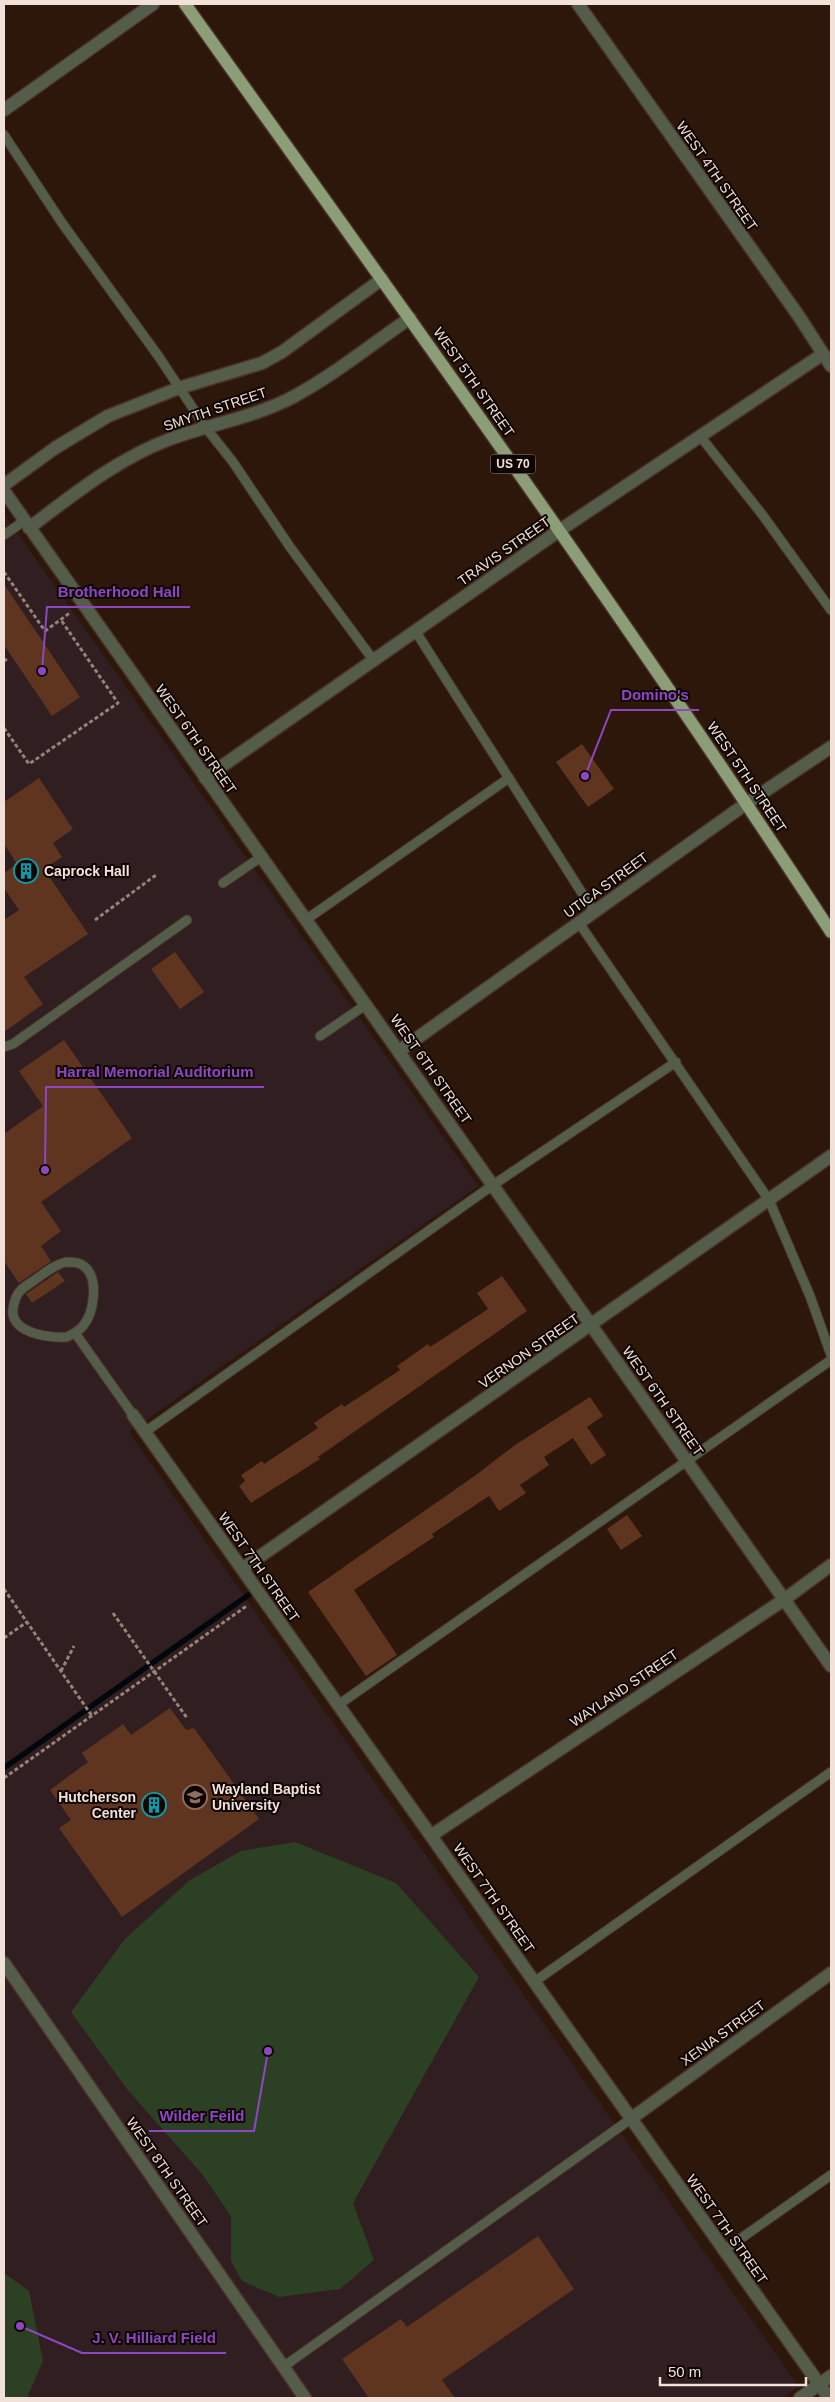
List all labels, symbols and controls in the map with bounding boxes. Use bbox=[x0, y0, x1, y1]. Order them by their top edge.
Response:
street label: WEST 4TH STREET bbox=[673, 118, 761, 234]
street label: WEST 5TH STREET bbox=[430, 324, 518, 440]
street label: SMYTH STREET bbox=[161, 384, 269, 434]
road number: US 70 bbox=[490, 454, 536, 474]
street label: TRAVIS STREET bbox=[455, 513, 553, 589]
callout: Brotherhood Hall bbox=[47, 577, 190, 607]
text: Brotherhood Hall bbox=[58, 583, 180, 600]
callout: Domino's bbox=[611, 680, 699, 710]
street label: WEST 6TH STREET bbox=[152, 681, 240, 797]
text: Domino's bbox=[621, 686, 689, 703]
street label: WEST 5TH STREET bbox=[704, 719, 790, 836]
street label: UTICA STREET bbox=[561, 849, 652, 921]
building icon: Caprock Hall bbox=[13, 858, 39, 884]
place label: Caprock Hall bbox=[44, 863, 130, 879]
street label: WEST 6TH STREET bbox=[387, 1011, 475, 1127]
callout: Harral Memorial Auditorium bbox=[46, 1057, 264, 1087]
text: Harral Memorial Auditorium bbox=[57, 1063, 253, 1080]
street label: VERNON STREET bbox=[476, 1310, 583, 1392]
street label: WEST 6TH STREET bbox=[619, 1343, 707, 1459]
street label: WEST 7TH STREET bbox=[215, 1509, 303, 1625]
street label: WAYLAND STREET bbox=[567, 1646, 681, 1730]
place label: Wayland Baptist University bbox=[212, 1781, 321, 1813]
school or university icon: Wayland Baptist University bbox=[182, 1784, 208, 1810]
place label: Hutcherson Center bbox=[58, 1789, 137, 1821]
building icon: Hutcherson Center bbox=[141, 1792, 167, 1818]
street label: WEST 7TH STREET bbox=[450, 1840, 538, 1956]
street label: XENIA STREET bbox=[678, 1997, 769, 2069]
callout: Wilder Feild bbox=[149, 2101, 254, 2131]
text: Wilder Feild bbox=[160, 2107, 244, 2124]
street label: WEST 8TH STREET bbox=[123, 2114, 211, 2230]
street label: WEST 7TH STREET bbox=[683, 2171, 771, 2287]
callout: J. V. Hilliard Field bbox=[82, 2323, 226, 2353]
text: J. V. Hilliard Field bbox=[92, 2329, 216, 2346]
scale bar bbox=[660, 2354, 806, 2386]
text: 50 m bbox=[668, 2363, 701, 2380]

